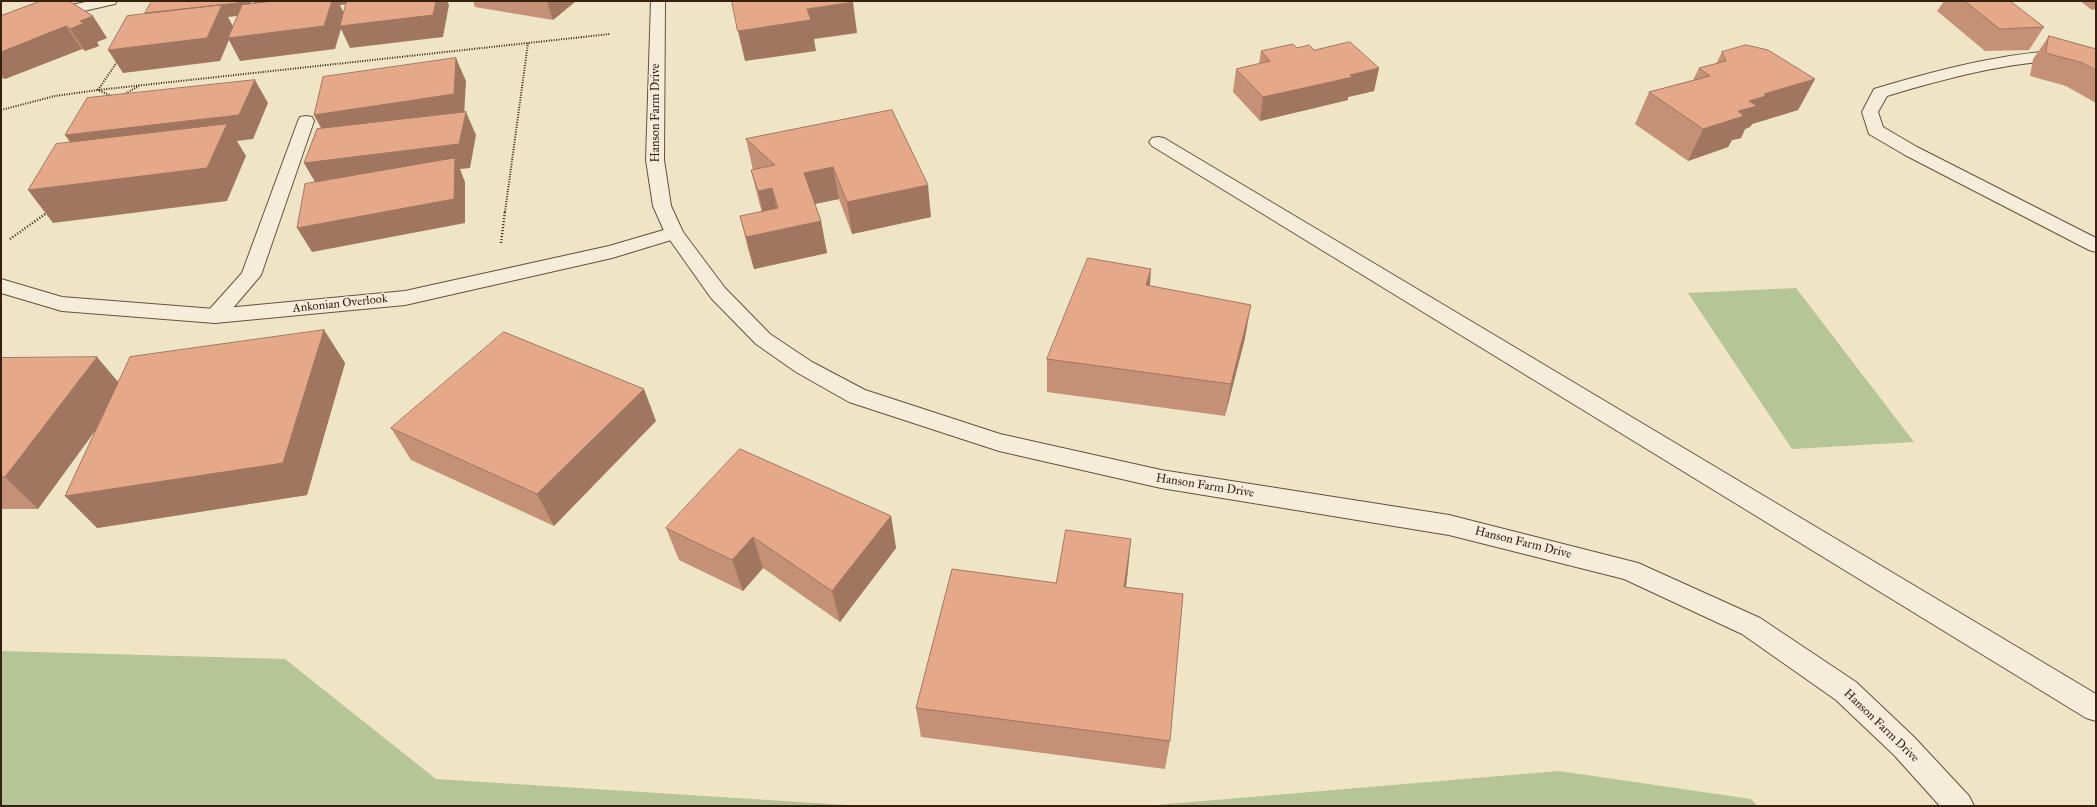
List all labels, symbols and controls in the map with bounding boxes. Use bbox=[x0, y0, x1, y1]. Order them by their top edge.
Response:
street label: Hanson Farm Drive bbox=[649, 63, 663, 163]
street label: Ankonian Overlook bbox=[292, 292, 388, 316]
street label: Hanson Farm Drive bbox=[1155, 471, 1255, 501]
street label: Hanson Farm Drive bbox=[1473, 524, 1573, 562]
street label: Hanson Farm Drive bbox=[1840, 686, 1922, 766]

